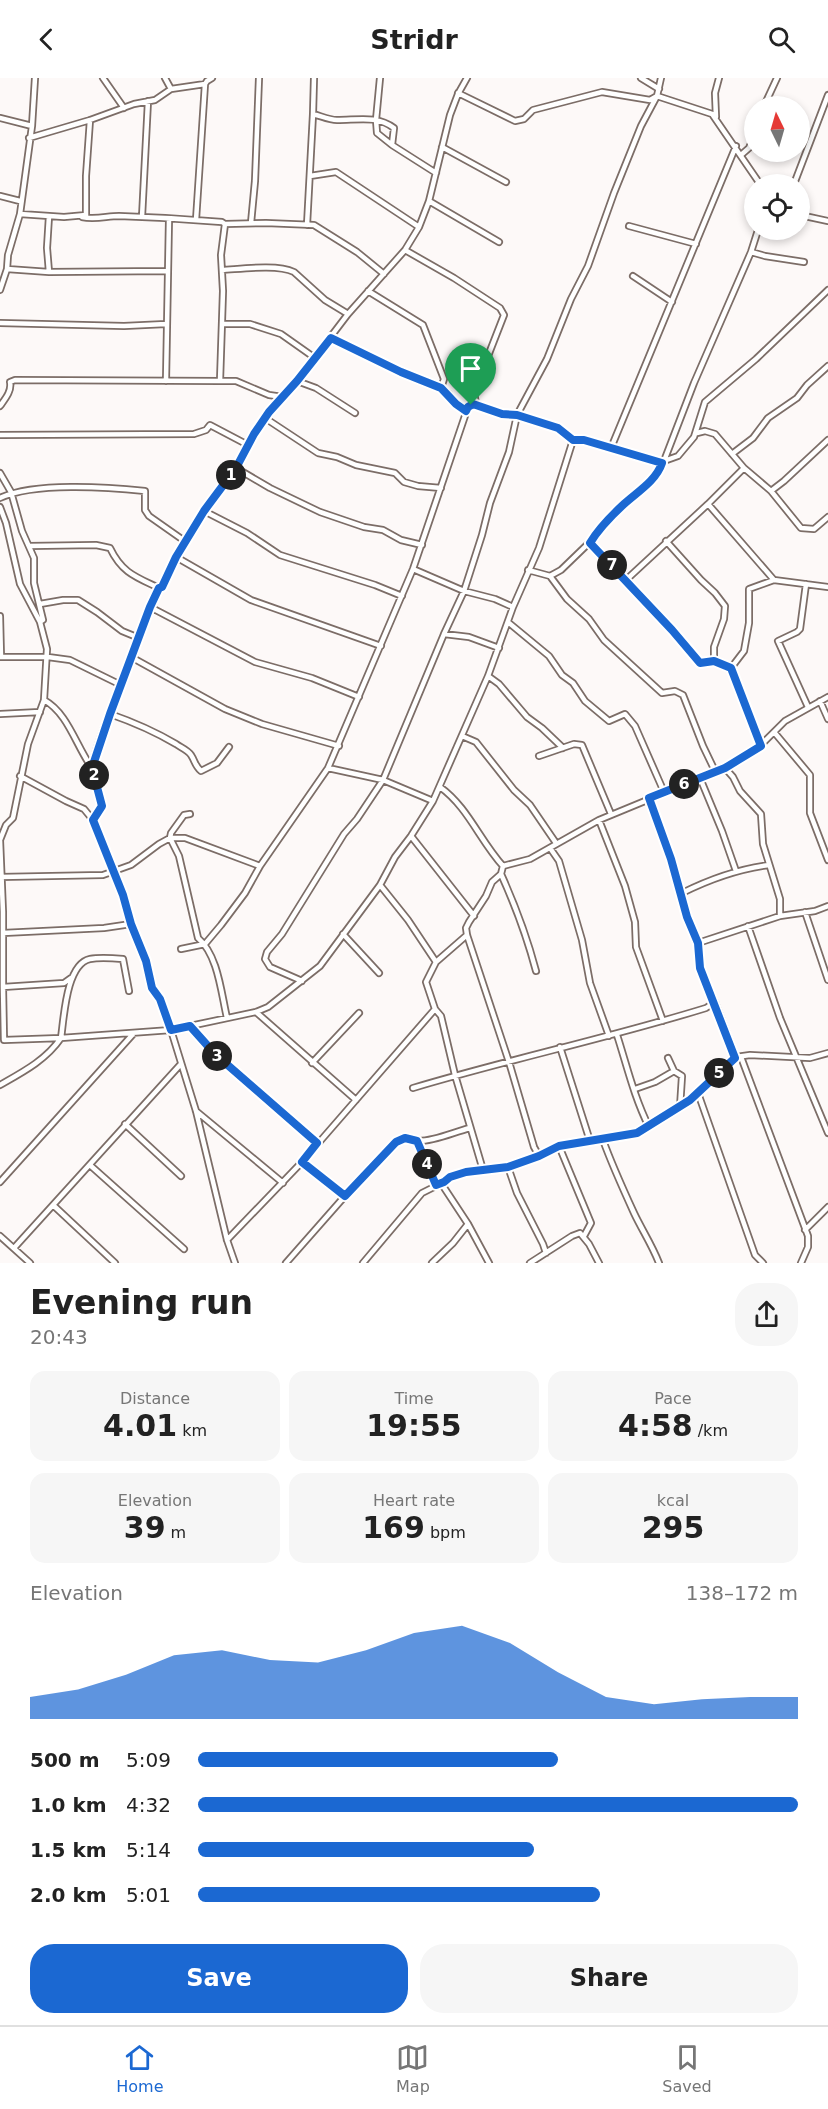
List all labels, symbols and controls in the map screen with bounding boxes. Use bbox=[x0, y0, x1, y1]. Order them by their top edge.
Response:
icon: back bbox=[30, 23, 63, 56]
icon: search bbox=[765, 23, 798, 56]
text: Stridr bbox=[370, 24, 458, 55]
north arrow bbox=[744, 96, 810, 162]
map controls bbox=[744, 96, 810, 240]
button: locate bbox=[744, 174, 810, 240]
pin bbox=[445, 343, 496, 405]
icon: arrive bbox=[454, 352, 487, 385]
pin: 1 bbox=[216, 460, 246, 490]
text: 1 bbox=[225, 465, 237, 484]
pin: 7 bbox=[597, 550, 627, 580]
text: 7 bbox=[606, 555, 618, 574]
pin: 2 bbox=[79, 760, 109, 790]
text: 2 bbox=[88, 765, 100, 784]
pin: 6 bbox=[669, 769, 699, 799]
text: 6 bbox=[678, 774, 690, 793]
pin: 3 bbox=[202, 1041, 232, 1071]
text: 3 bbox=[211, 1046, 223, 1065]
pin: 5 bbox=[704, 1058, 734, 1088]
text: 5 bbox=[713, 1063, 725, 1082]
pin: 4 bbox=[412, 1149, 442, 1179]
text: 4 bbox=[421, 1154, 433, 1173]
text: Evening run bbox=[30, 1283, 253, 1322]
button: share bbox=[735, 1283, 798, 1346]
text: 20:43 bbox=[30, 1325, 88, 1349]
text: Distance bbox=[120, 1389, 190, 1408]
text: Time bbox=[394, 1389, 434, 1408]
text: Pace bbox=[654, 1389, 692, 1408]
text: 4.01 bbox=[103, 1408, 177, 1443]
text: 19:55 bbox=[366, 1408, 462, 1443]
text: 4:58 bbox=[618, 1408, 693, 1443]
text: km bbox=[177, 1421, 207, 1440]
text: /km bbox=[693, 1421, 728, 1440]
text: Elevation bbox=[118, 1491, 192, 1510]
text: Heart rate bbox=[373, 1491, 455, 1510]
text: kcal bbox=[657, 1491, 689, 1510]
text: 39 bbox=[124, 1510, 166, 1545]
text: 169 bbox=[362, 1510, 425, 1545]
text: 295 bbox=[642, 1510, 704, 1545]
text: m bbox=[166, 1523, 186, 1542]
text: bpm bbox=[425, 1523, 466, 1542]
text: Elevation bbox=[30, 1581, 123, 1605]
text: 138–172 m bbox=[686, 1581, 798, 1605]
text: 500 m bbox=[30, 1748, 100, 1772]
text: 5:09 bbox=[126, 1748, 171, 1772]
text: 1.0 km bbox=[30, 1793, 107, 1817]
text: 4:32 bbox=[126, 1793, 171, 1817]
text: 1.5 km bbox=[30, 1838, 107, 1862]
text: 5:14 bbox=[126, 1838, 171, 1862]
text: 2.0 km bbox=[30, 1883, 107, 1907]
text: 5:01 bbox=[126, 1883, 171, 1907]
button: Save bbox=[30, 1944, 408, 2013]
button: Share bbox=[420, 1944, 798, 2013]
tab: Home bbox=[116, 2041, 164, 2096]
tab: Map bbox=[396, 2041, 430, 2096]
tab: Saved bbox=[662, 2041, 712, 2096]

